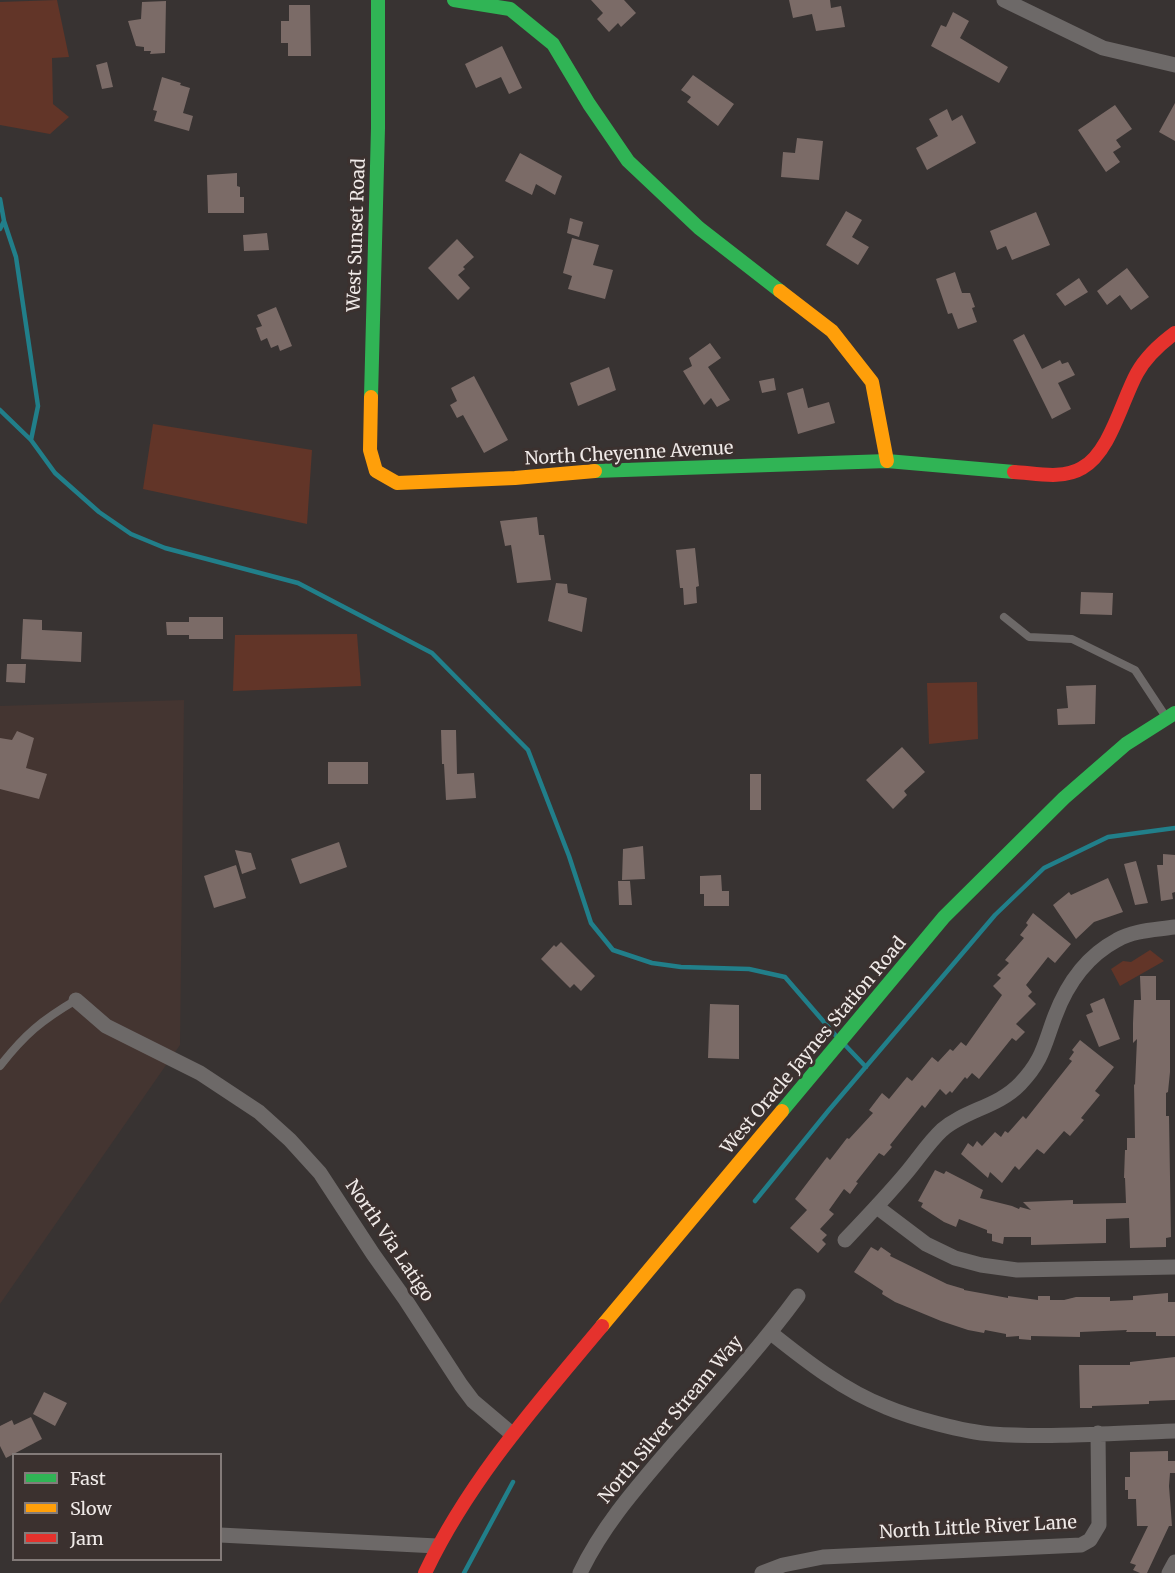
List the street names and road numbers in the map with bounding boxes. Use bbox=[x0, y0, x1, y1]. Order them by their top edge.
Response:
street label: West Sunset Road bbox=[344, 158, 370, 312]
street label: North Cheyenne Avenue bbox=[524, 438, 734, 470]
street label: West Oracle Jaynes Station Road bbox=[717, 933, 911, 1159]
street label: North Via Latigo bbox=[340, 1176, 438, 1306]
street label: North Silver Stream Way bbox=[595, 1332, 747, 1508]
street label: North Little River Lane bbox=[879, 1512, 1077, 1544]

